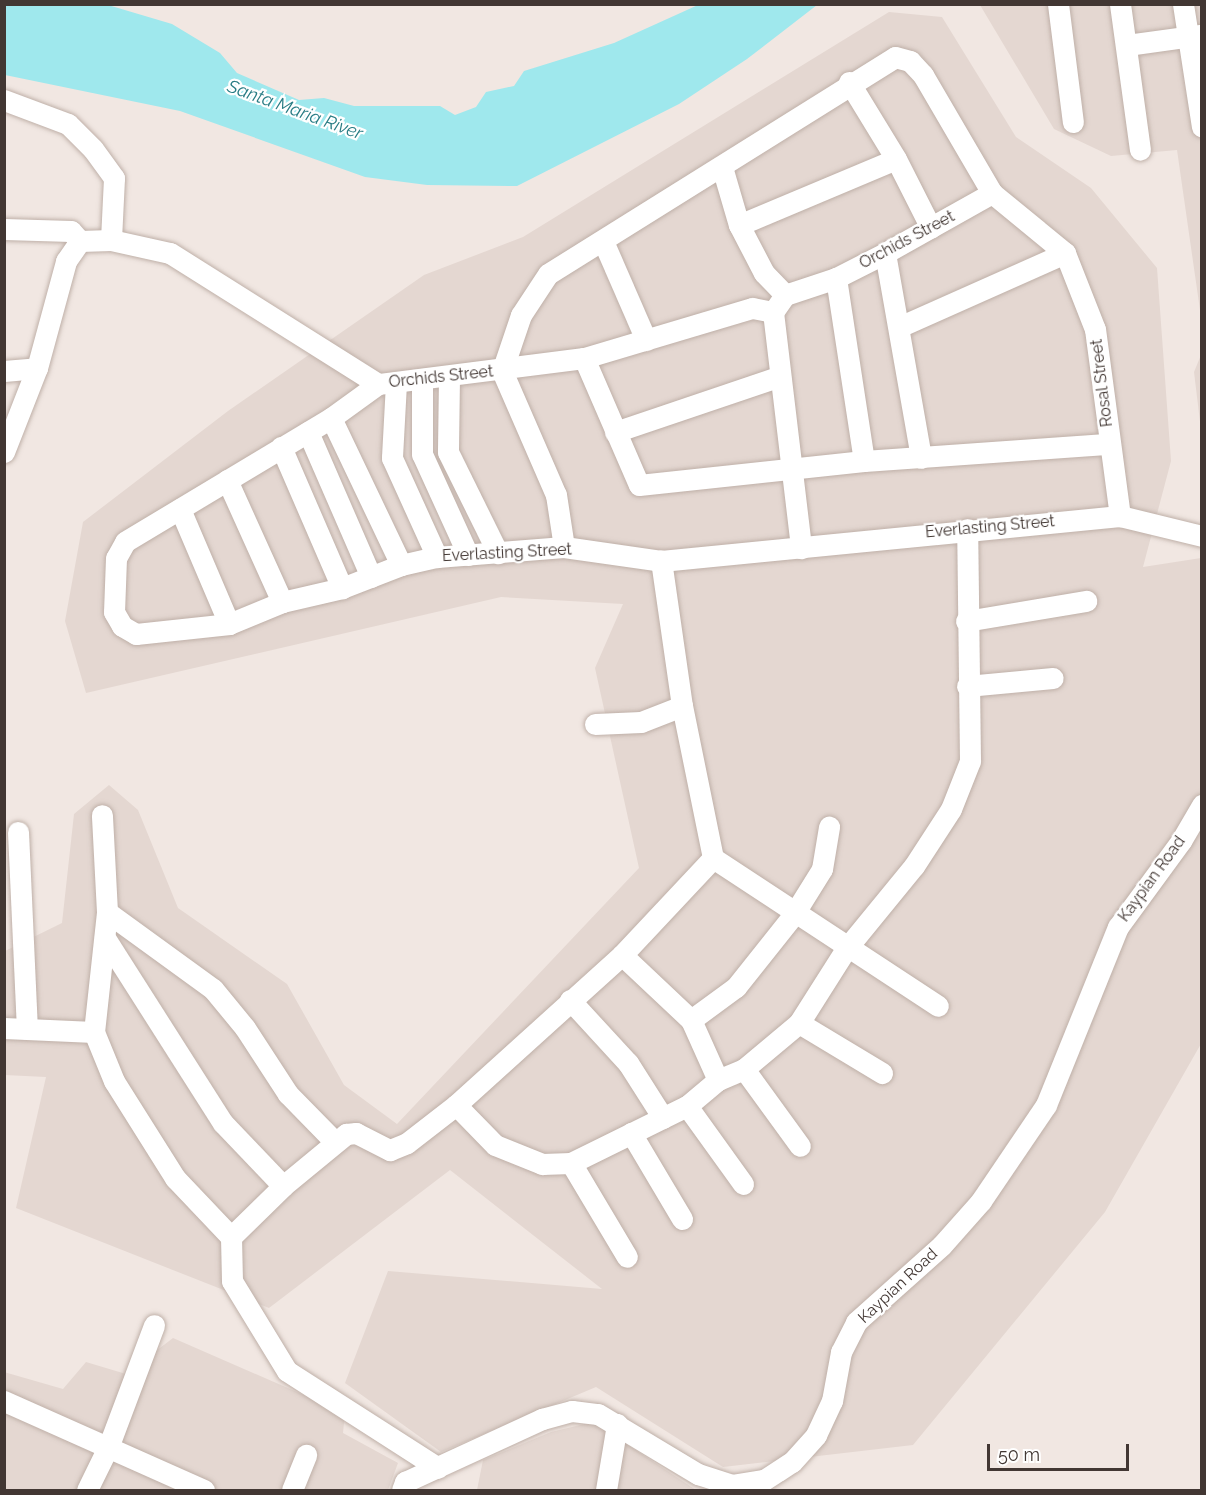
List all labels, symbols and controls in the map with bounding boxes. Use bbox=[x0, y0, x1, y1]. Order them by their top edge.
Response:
water label: Santa Maria River bbox=[224, 75, 366, 145]
street label: Orchids Street bbox=[856, 207, 958, 273]
street label: Rosal Street bbox=[1087, 338, 1117, 428]
street label: Orchids Street bbox=[388, 362, 494, 392]
street label: Everlasting Street bbox=[924, 512, 1056, 542]
street label: Everlasting Street bbox=[442, 540, 572, 566]
street label: Kaypian Road bbox=[1114, 832, 1190, 926]
street label: Kaypian Road bbox=[854, 1244, 942, 1328]
scale bar bbox=[990, 1432, 1132, 1470]
text: 50 m bbox=[998, 1444, 1040, 1465]

